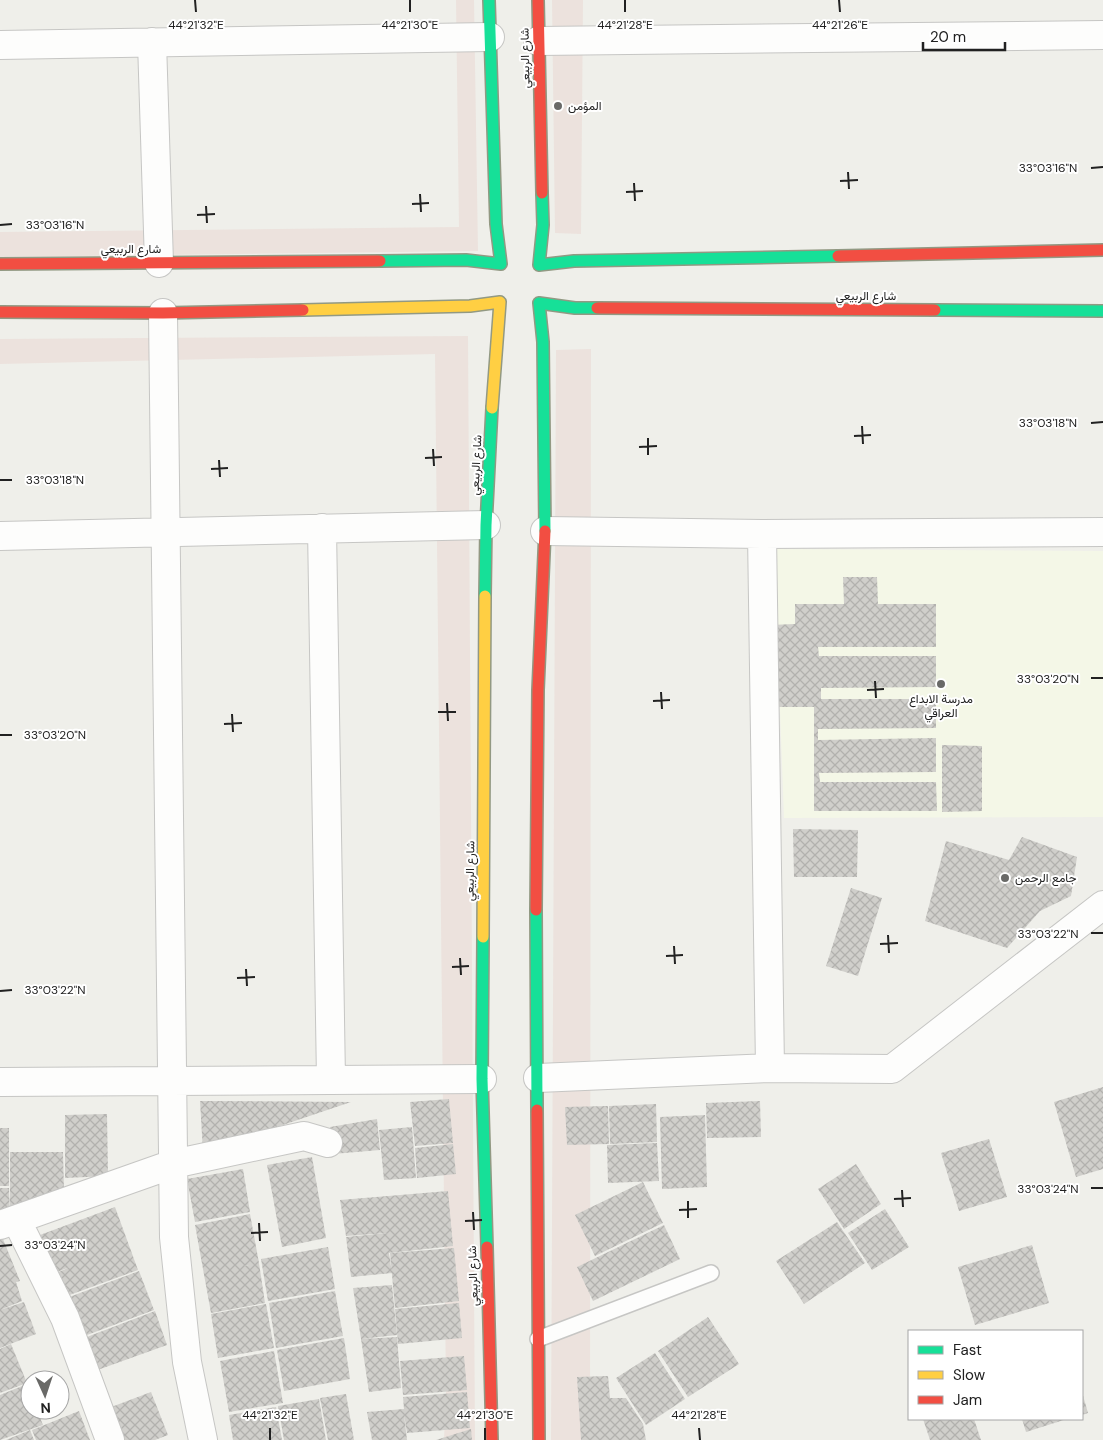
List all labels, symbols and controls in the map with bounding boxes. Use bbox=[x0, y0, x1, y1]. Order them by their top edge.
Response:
text: 44°21'32"E bbox=[168, 17, 224, 33]
text: 44°21'30"E bbox=[382, 17, 439, 33]
text: 44°21'28"E bbox=[597, 17, 653, 33]
text: 44°21'26"E bbox=[812, 17, 868, 33]
scale bar bbox=[923, 20, 1006, 52]
text: 20 m bbox=[930, 27, 966, 47]
street label: شارع الربيعي bbox=[516, 28, 536, 88]
place label: المؤمن bbox=[568, 98, 602, 114]
marker: المؤمن bbox=[552, 100, 564, 112]
text: 33°03'16"N bbox=[1019, 160, 1077, 176]
text: 33°03'16"N bbox=[26, 217, 84, 233]
street label: شارع الربيعي bbox=[101, 241, 161, 259]
street label: شارع الربيعي bbox=[836, 288, 896, 306]
text: 33°03'18"N bbox=[1019, 415, 1077, 431]
street label: شارع الربيعي bbox=[466, 434, 488, 496]
text: 33°03'18"N bbox=[26, 472, 84, 488]
text: 33°03'20"N bbox=[1017, 671, 1079, 687]
marker: مدرسة الابداع العراقي bbox=[935, 678, 947, 690]
place label: مدرسة الابداع العراقي bbox=[909, 691, 973, 723]
text: 33°03'20"N bbox=[24, 727, 86, 743]
street label: شارع الربيعي bbox=[461, 841, 481, 901]
place label: جامع الرحمن bbox=[1015, 870, 1077, 887]
marker: جامع الرحمن bbox=[999, 872, 1011, 884]
text: 33°03'22"N bbox=[1017, 926, 1079, 942]
text: 33°03'22"N bbox=[24, 982, 86, 998]
text: 33°03'24"N bbox=[1017, 1181, 1079, 1197]
text: 33°03'24"N bbox=[24, 1237, 86, 1253]
street label: شارع الربيعي bbox=[464, 1245, 484, 1306]
legend bbox=[908, 1330, 1083, 1420]
text: Fast bbox=[953, 1340, 982, 1360]
text: Slow bbox=[953, 1365, 986, 1385]
north arrow bbox=[20, 1370, 70, 1420]
text: Jam bbox=[953, 1390, 982, 1410]
text: N bbox=[40, 1399, 51, 1417]
text: 44°21'32"E bbox=[242, 1407, 298, 1423]
text: 44°21'30"E bbox=[457, 1407, 514, 1423]
text: 44°21'28"E bbox=[671, 1407, 727, 1423]

